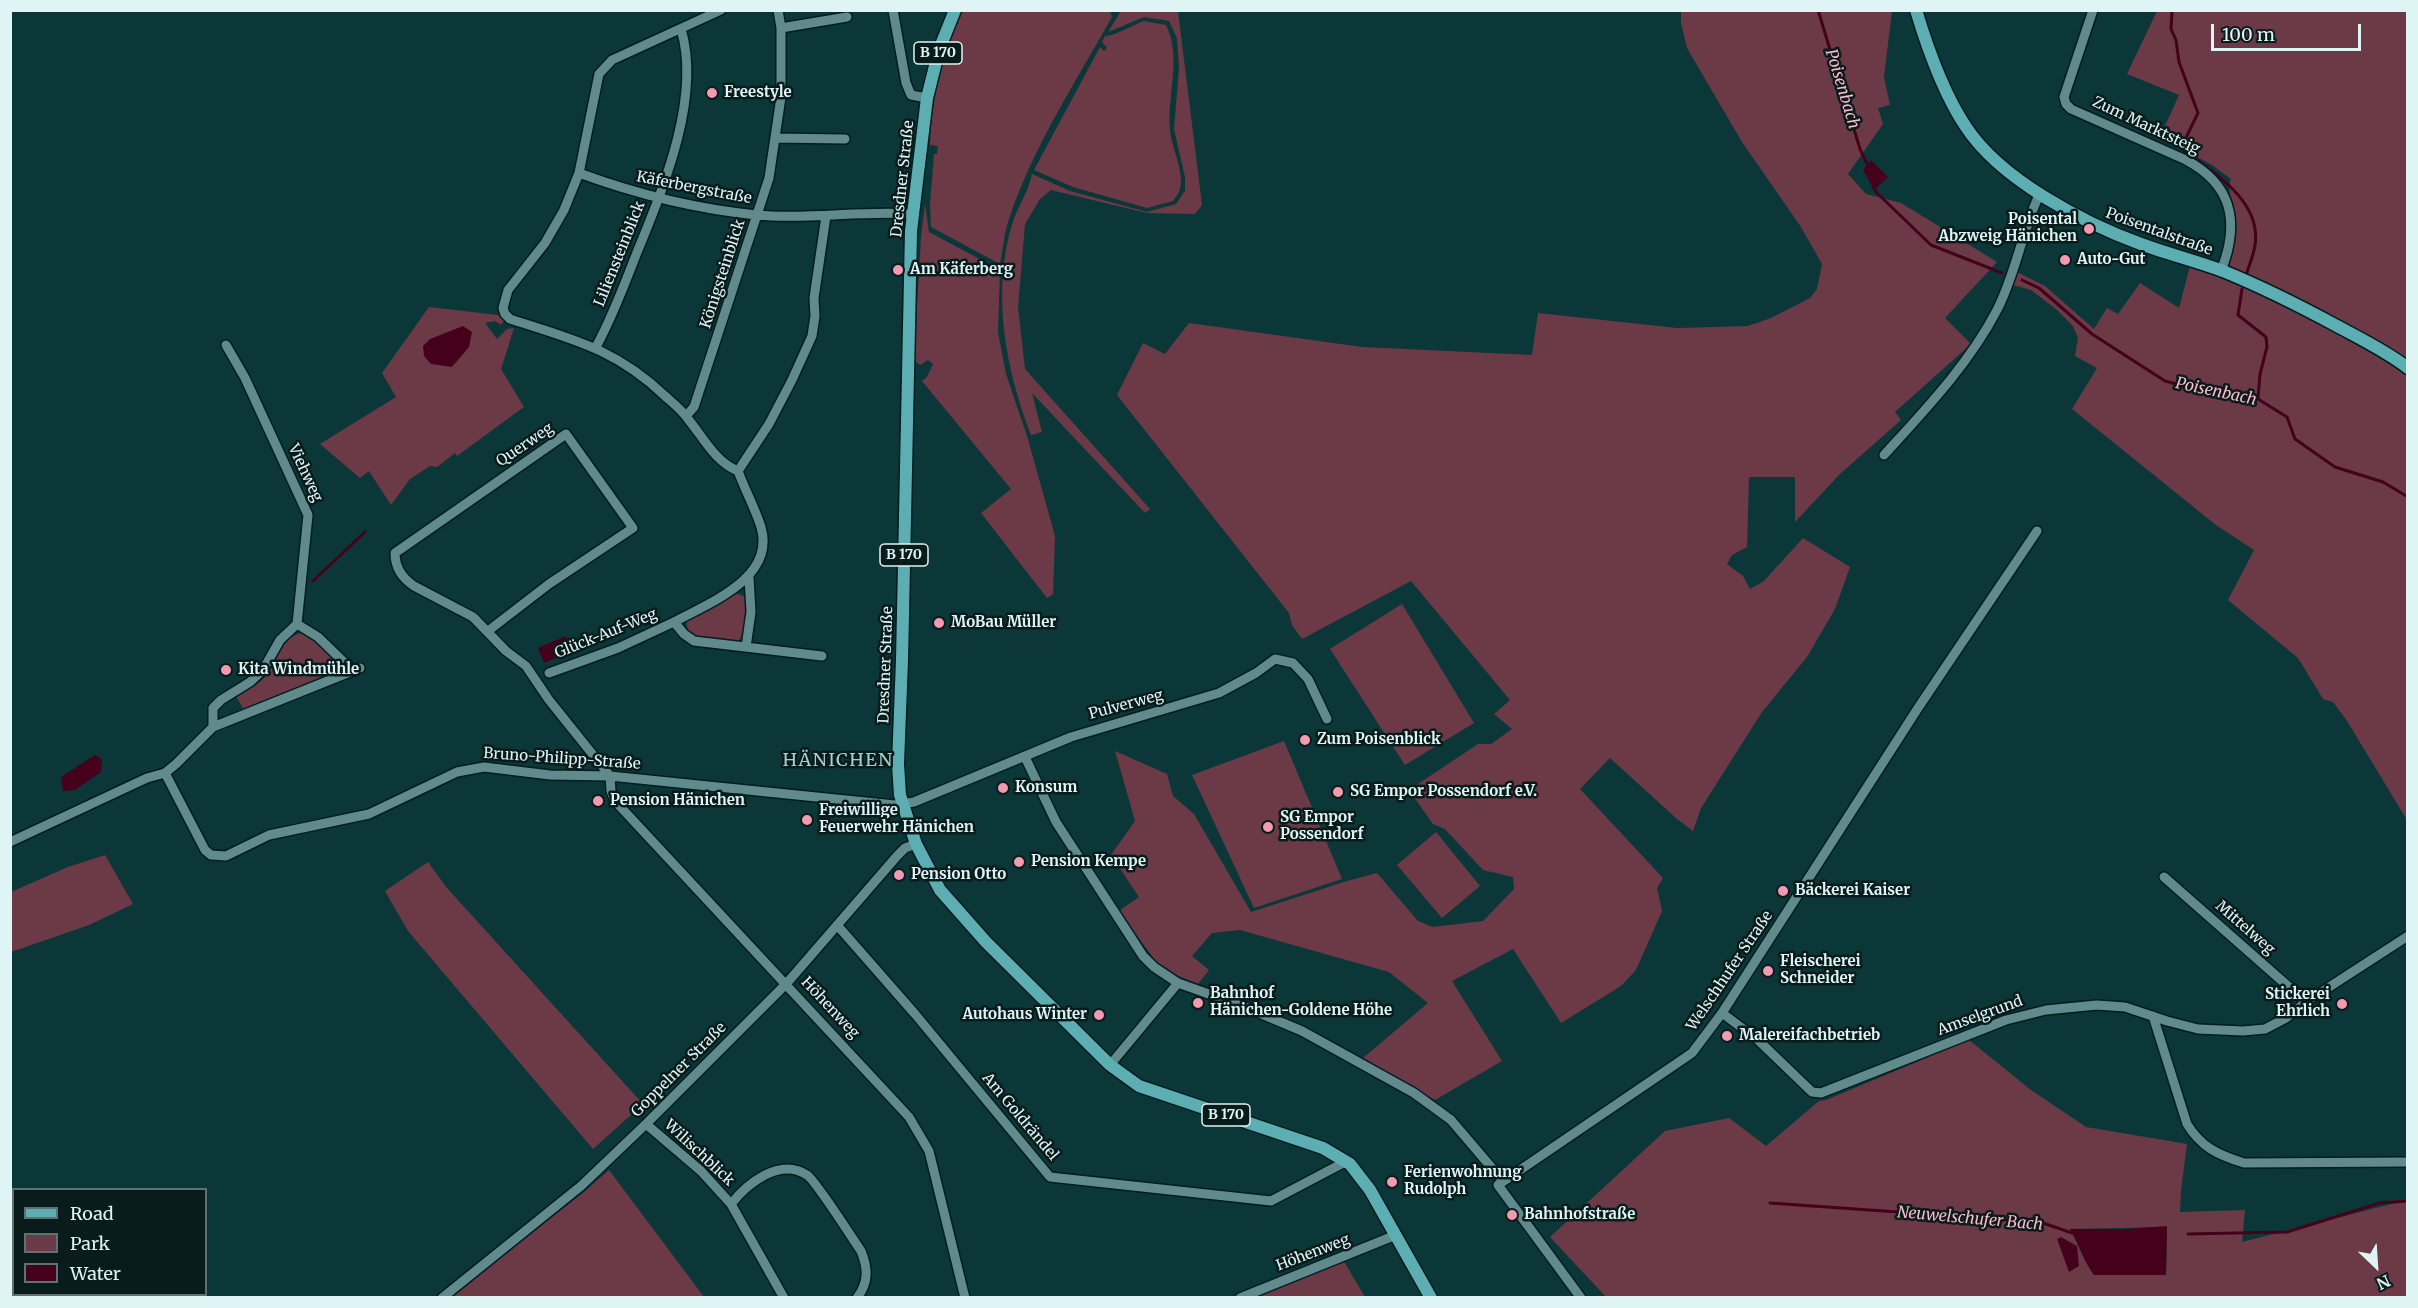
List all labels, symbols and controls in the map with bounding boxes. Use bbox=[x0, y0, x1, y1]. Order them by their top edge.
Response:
scale bar bbox=[2214, 12, 2364, 50]
text: 100 m bbox=[2222, 23, 2275, 46]
road number: B 170 bbox=[914, 42, 962, 64]
water label: Poisenbach bbox=[1821, 47, 1863, 131]
place label: Freestyle bbox=[724, 84, 792, 102]
marker: Freestyle bbox=[705, 86, 719, 100]
street label: Zum Marktsteig bbox=[2089, 93, 2203, 159]
street label: Dresdner Straße bbox=[888, 120, 918, 238]
street label: Käferbergstraße bbox=[635, 168, 753, 208]
street label: Liliensteinblick bbox=[591, 199, 649, 309]
street label: Poisentalstraße bbox=[2103, 204, 2215, 260]
place label: Poisental Abzweig Hänichen bbox=[1939, 211, 2077, 246]
street label: Königsteinblick bbox=[697, 217, 749, 331]
marker: Poisental Abzweig Hänichen bbox=[2082, 222, 2096, 236]
place label: Auto-Gut bbox=[2077, 251, 2146, 269]
marker: Auto-Gut bbox=[2058, 253, 2072, 267]
place label: Am Käferberg bbox=[910, 261, 1013, 279]
marker: Am Käferberg bbox=[891, 263, 905, 277]
water label: Poisenbach bbox=[2174, 374, 2258, 410]
street label: Querweg bbox=[493, 419, 557, 471]
street label: Viehweg bbox=[284, 441, 326, 505]
road number: B 170 bbox=[880, 544, 928, 566]
street label: Glück-Auf-Weg bbox=[552, 605, 660, 663]
street label: Dresdner Straße bbox=[875, 606, 897, 724]
place label: MoBau Müller bbox=[951, 614, 1056, 632]
marker: MoBau Müller bbox=[932, 616, 946, 630]
place label: Kita Windmühle bbox=[238, 661, 359, 679]
marker: Kita Windmühle bbox=[219, 663, 233, 677]
street label: Pulverweg bbox=[1087, 686, 1165, 724]
place label: Zum Poisenblick bbox=[1317, 731, 1441, 749]
marker: Zum Poisenblick bbox=[1298, 733, 1312, 747]
street label: Bruno-Philipp-Straße bbox=[483, 745, 641, 773]
district label: HÄNICHEN bbox=[782, 750, 894, 772]
place label: Konsum bbox=[1015, 779, 1077, 797]
marker: Konsum bbox=[996, 781, 1010, 795]
place label: SG Empor Possendorf e.V. bbox=[1350, 783, 1537, 801]
marker: SG Empor Possendorf e.V. bbox=[1331, 785, 1345, 799]
place label: Pension Hänichen bbox=[610, 792, 745, 810]
marker: Pension Hänichen bbox=[591, 794, 605, 808]
place label: Freiwillige Feuerwehr Hänichen bbox=[819, 802, 974, 837]
place label: SG Empor Possendorf bbox=[1280, 809, 1364, 844]
marker: Freiwillige Feuerwehr Hänichen bbox=[800, 813, 814, 827]
marker: SG Empor Possendorf bbox=[1261, 820, 1275, 834]
place label: Pension Kempe bbox=[1031, 853, 1146, 871]
marker: Pension Kempe bbox=[1012, 855, 1026, 869]
place label: Pension Otto bbox=[911, 866, 1006, 884]
marker: Pension Otto bbox=[892, 868, 906, 882]
place label: Bäckerei Kaiser bbox=[1795, 882, 1910, 900]
marker: Bäckerei Kaiser bbox=[1776, 884, 1790, 898]
street label: Mittelweg bbox=[2212, 897, 2278, 959]
street label: Welschhufer Straße bbox=[1683, 908, 1777, 1034]
place label: Fleischerei Schneider bbox=[1780, 953, 1861, 988]
marker: Fleischerei Schneider bbox=[1761, 964, 1775, 978]
street label: Höhenweg bbox=[797, 974, 863, 1042]
place label: Bahnhof Hänichen-Goldene Höhe bbox=[1210, 985, 1392, 1020]
place label: Stickerei Ehrlich bbox=[2265, 986, 2330, 1021]
street label: Amselgrund bbox=[1935, 992, 2025, 1040]
marker: Bahnhof Hänichen-Goldene Höhe bbox=[1191, 996, 1205, 1010]
marker: Stickerei Ehrlich bbox=[2335, 997, 2349, 1011]
place label: Autohaus Winter bbox=[963, 1006, 1087, 1024]
marker: Autohaus Winter bbox=[1092, 1008, 1106, 1022]
street label: Goppelner Straße bbox=[628, 1019, 730, 1121]
place label: Malereifachbetrieb bbox=[1739, 1027, 1880, 1045]
marker: Malereifachbetrieb bbox=[1720, 1029, 1734, 1043]
street label: Am Goldrändel bbox=[978, 1070, 1062, 1164]
road number: B 170 bbox=[1202, 1104, 1250, 1126]
street label: Wilischblick bbox=[660, 1116, 738, 1190]
place label: Ferienwohnung Rudolph bbox=[1404, 1164, 1522, 1199]
marker: Ferienwohnung Rudolph bbox=[1385, 1175, 1399, 1189]
legend bbox=[12, 1188, 207, 1296]
text: Road bbox=[70, 1202, 114, 1225]
water label: Neuwelschufer Bach bbox=[1896, 1203, 2044, 1235]
place label: Bahnhofstraße bbox=[1524, 1206, 1635, 1224]
marker: Bahnhofstraße bbox=[1505, 1208, 1519, 1222]
street label: Höhenweg bbox=[1274, 1231, 1352, 1275]
text: Park bbox=[70, 1232, 110, 1255]
north arrow bbox=[2346, 1236, 2406, 1296]
text: Water bbox=[70, 1262, 121, 1285]
text: N bbox=[2374, 1271, 2394, 1294]

